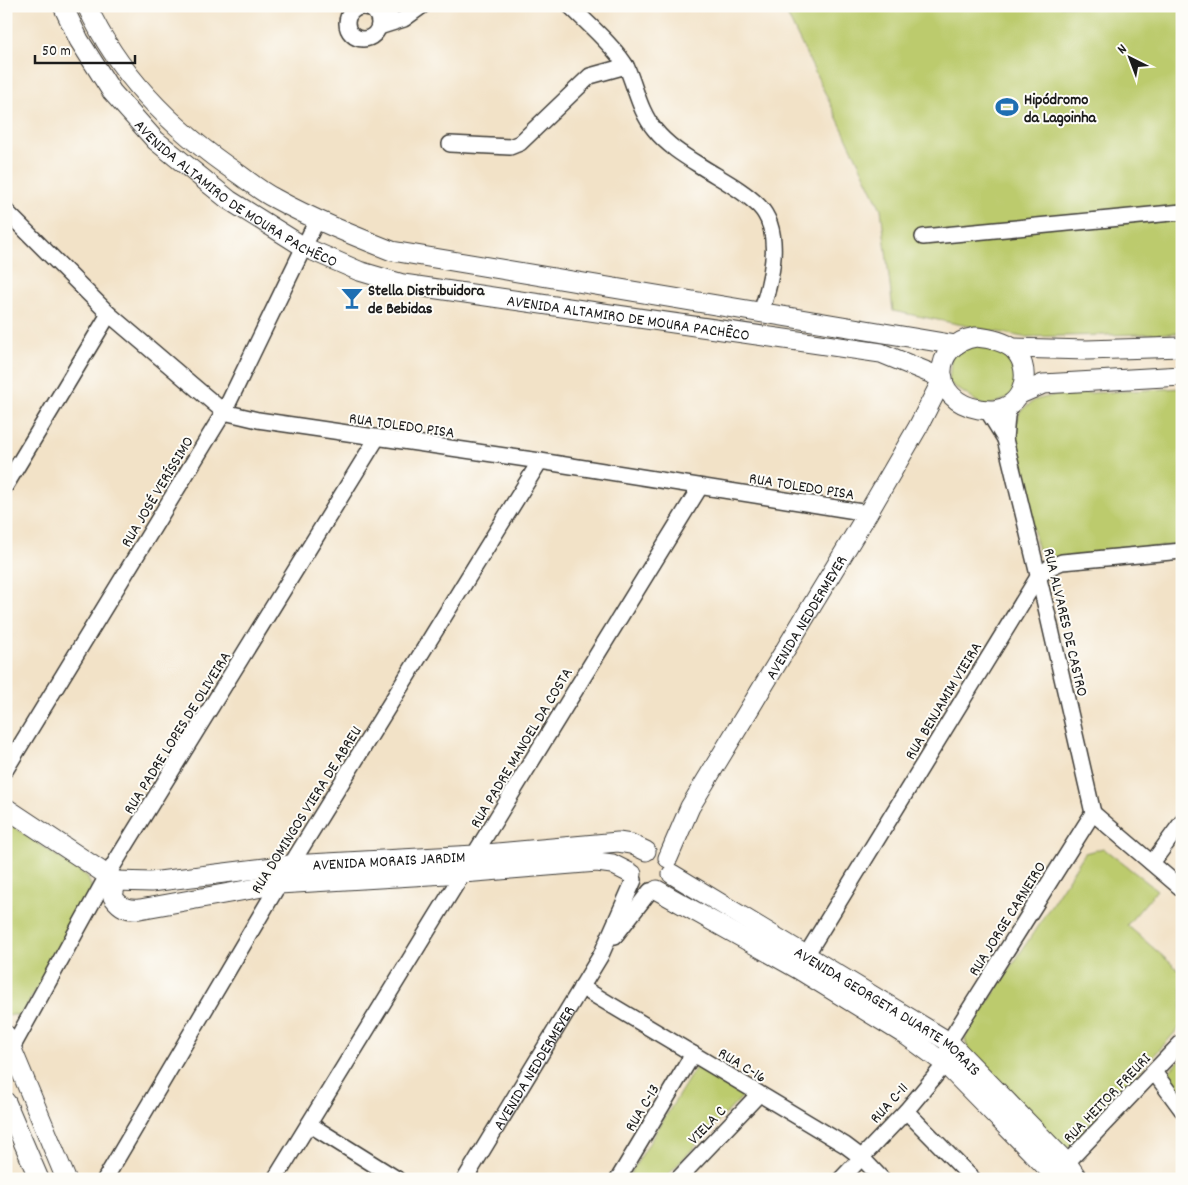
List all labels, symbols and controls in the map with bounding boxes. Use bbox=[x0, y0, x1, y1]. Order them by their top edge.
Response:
scale bar bbox=[35, 32, 135, 64]
north arrow bbox=[1106, 32, 1156, 82]
text: N bbox=[1113, 40, 1132, 60]
text: 50 m bbox=[42, 41, 71, 63]
place label: Hipódromo da Lagoinha bbox=[1024, 89, 1097, 130]
sports icon: Hipódromo da Lagoinha bbox=[994, 94, 1020, 120]
street label: AVENIDA ALTAMIRO DE MOURA PACHÊCO bbox=[128, 115, 341, 274]
place label: Stella Distribuidora de Bebidas bbox=[368, 280, 486, 321]
bar icon: Stella Distribuidora de Bebidas bbox=[339, 285, 365, 311]
street label: AVENIDA ALTAMIRO DE MOURA PACHÊCO bbox=[505, 290, 751, 348]
street label: RUA TOLEDO PISA bbox=[347, 408, 456, 445]
street label: RUA JOSÉ VERÍSSIMO bbox=[116, 432, 200, 552]
street label: RUA TOLEDO PISA bbox=[747, 468, 856, 507]
street label: RUA ALVARES DE CASTRO bbox=[1036, 546, 1093, 699]
street label: AVENIDA NEDDERMEYER bbox=[761, 551, 854, 685]
street label: RUA BENJAMIM VIEIRA bbox=[900, 638, 989, 765]
street label: RUA PADRE LOPES DE OLIVEIRA bbox=[119, 647, 238, 819]
street label: RUA PADRE MANOEL DA COSTA bbox=[465, 664, 579, 833]
street label: RUA DOMINGOS VIERA DE ABREU bbox=[246, 722, 368, 899]
street label: AVENIDA MORAIS JARDIM bbox=[312, 847, 466, 878]
street label: RUA JORGE CARNEIRO bbox=[964, 858, 1053, 981]
street label: AVENIDA GEORGETA DUARTE MORAIS bbox=[789, 942, 985, 1082]
street label: AVENIDA NEDDERMEYER bbox=[489, 1002, 582, 1135]
street label: RUA C-16 bbox=[713, 1043, 770, 1090]
street label: RUA HEITOR FREURI bbox=[1059, 1048, 1157, 1149]
street label: RUA C-11 bbox=[865, 1078, 915, 1129]
street label: RUA C-13 bbox=[620, 1080, 666, 1136]
street label: VIELA C bbox=[683, 1101, 732, 1151]

